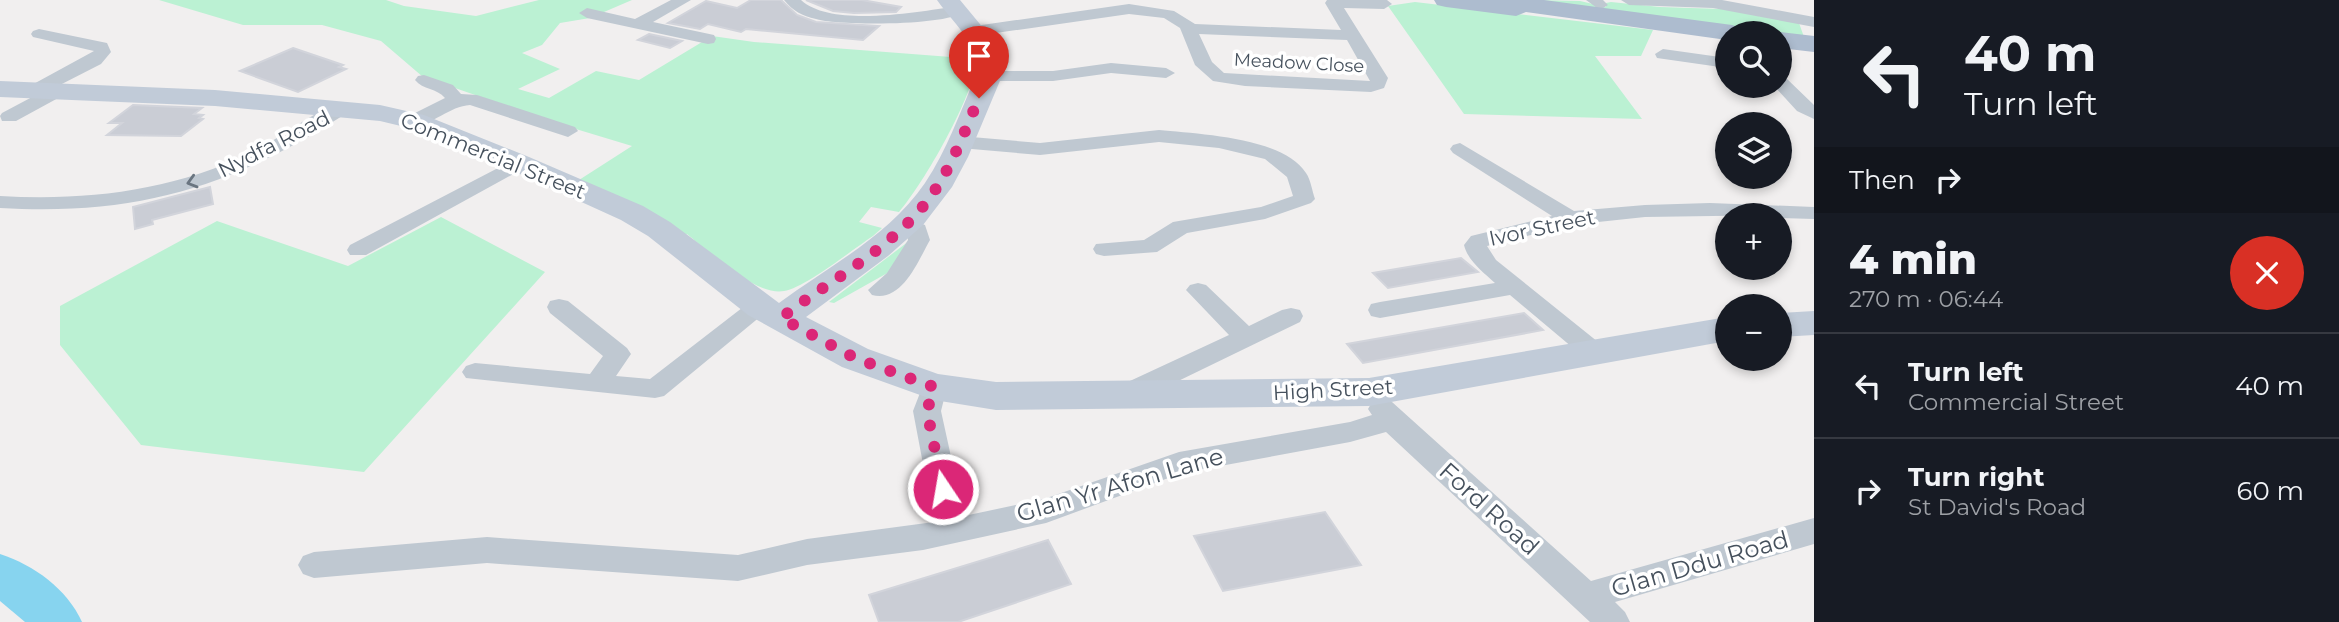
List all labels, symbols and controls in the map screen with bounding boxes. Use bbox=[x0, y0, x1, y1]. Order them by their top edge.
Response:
map controls bbox=[1715, 21, 1792, 371]
button: search bbox=[1715, 21, 1792, 98]
text: 40 m bbox=[1964, 24, 2096, 83]
pin bbox=[949, 26, 1009, 98]
icon: left bbox=[1849, 28, 1940, 119]
icon: arrive bbox=[960, 37, 998, 75]
street label: Meadow Close bbox=[1233, 49, 1365, 77]
text: Turn left bbox=[1964, 84, 2098, 123]
street label: Nydfa Road bbox=[214, 105, 334, 182]
street label: Commercial Street bbox=[397, 107, 589, 204]
button: layers bbox=[1715, 112, 1792, 189]
icon: right bbox=[1929, 161, 1967, 199]
text: Then bbox=[1849, 164, 1915, 196]
one-way arrow bbox=[186, 174, 198, 188]
button: + bbox=[1715, 203, 1792, 280]
street label: Ivor Street bbox=[1486, 204, 1597, 251]
text: 4 min bbox=[1849, 233, 1977, 285]
button: close bbox=[2230, 236, 2304, 310]
text: 270 m · 06:44 bbox=[1849, 285, 2003, 313]
button: − bbox=[1715, 294, 1792, 371]
text: Turn left bbox=[1908, 356, 2024, 388]
icon: left bbox=[1849, 367, 1887, 405]
text: 40 m bbox=[2235, 370, 2304, 402]
street label: High Street bbox=[1272, 374, 1394, 405]
text: Commercial Street bbox=[1908, 388, 2124, 416]
street label: Glan Yr Afon Lane bbox=[1013, 441, 1227, 528]
position arrow bbox=[906, 452, 980, 526]
street label: Ford Road bbox=[1433, 456, 1545, 561]
text: Turn right bbox=[1908, 461, 2044, 493]
icon: right bbox=[1849, 472, 1887, 510]
text: 60 m bbox=[2237, 475, 2304, 507]
text: St David's Road bbox=[1908, 493, 2086, 521]
street label: Glan Ddu Road bbox=[1608, 524, 1792, 603]

